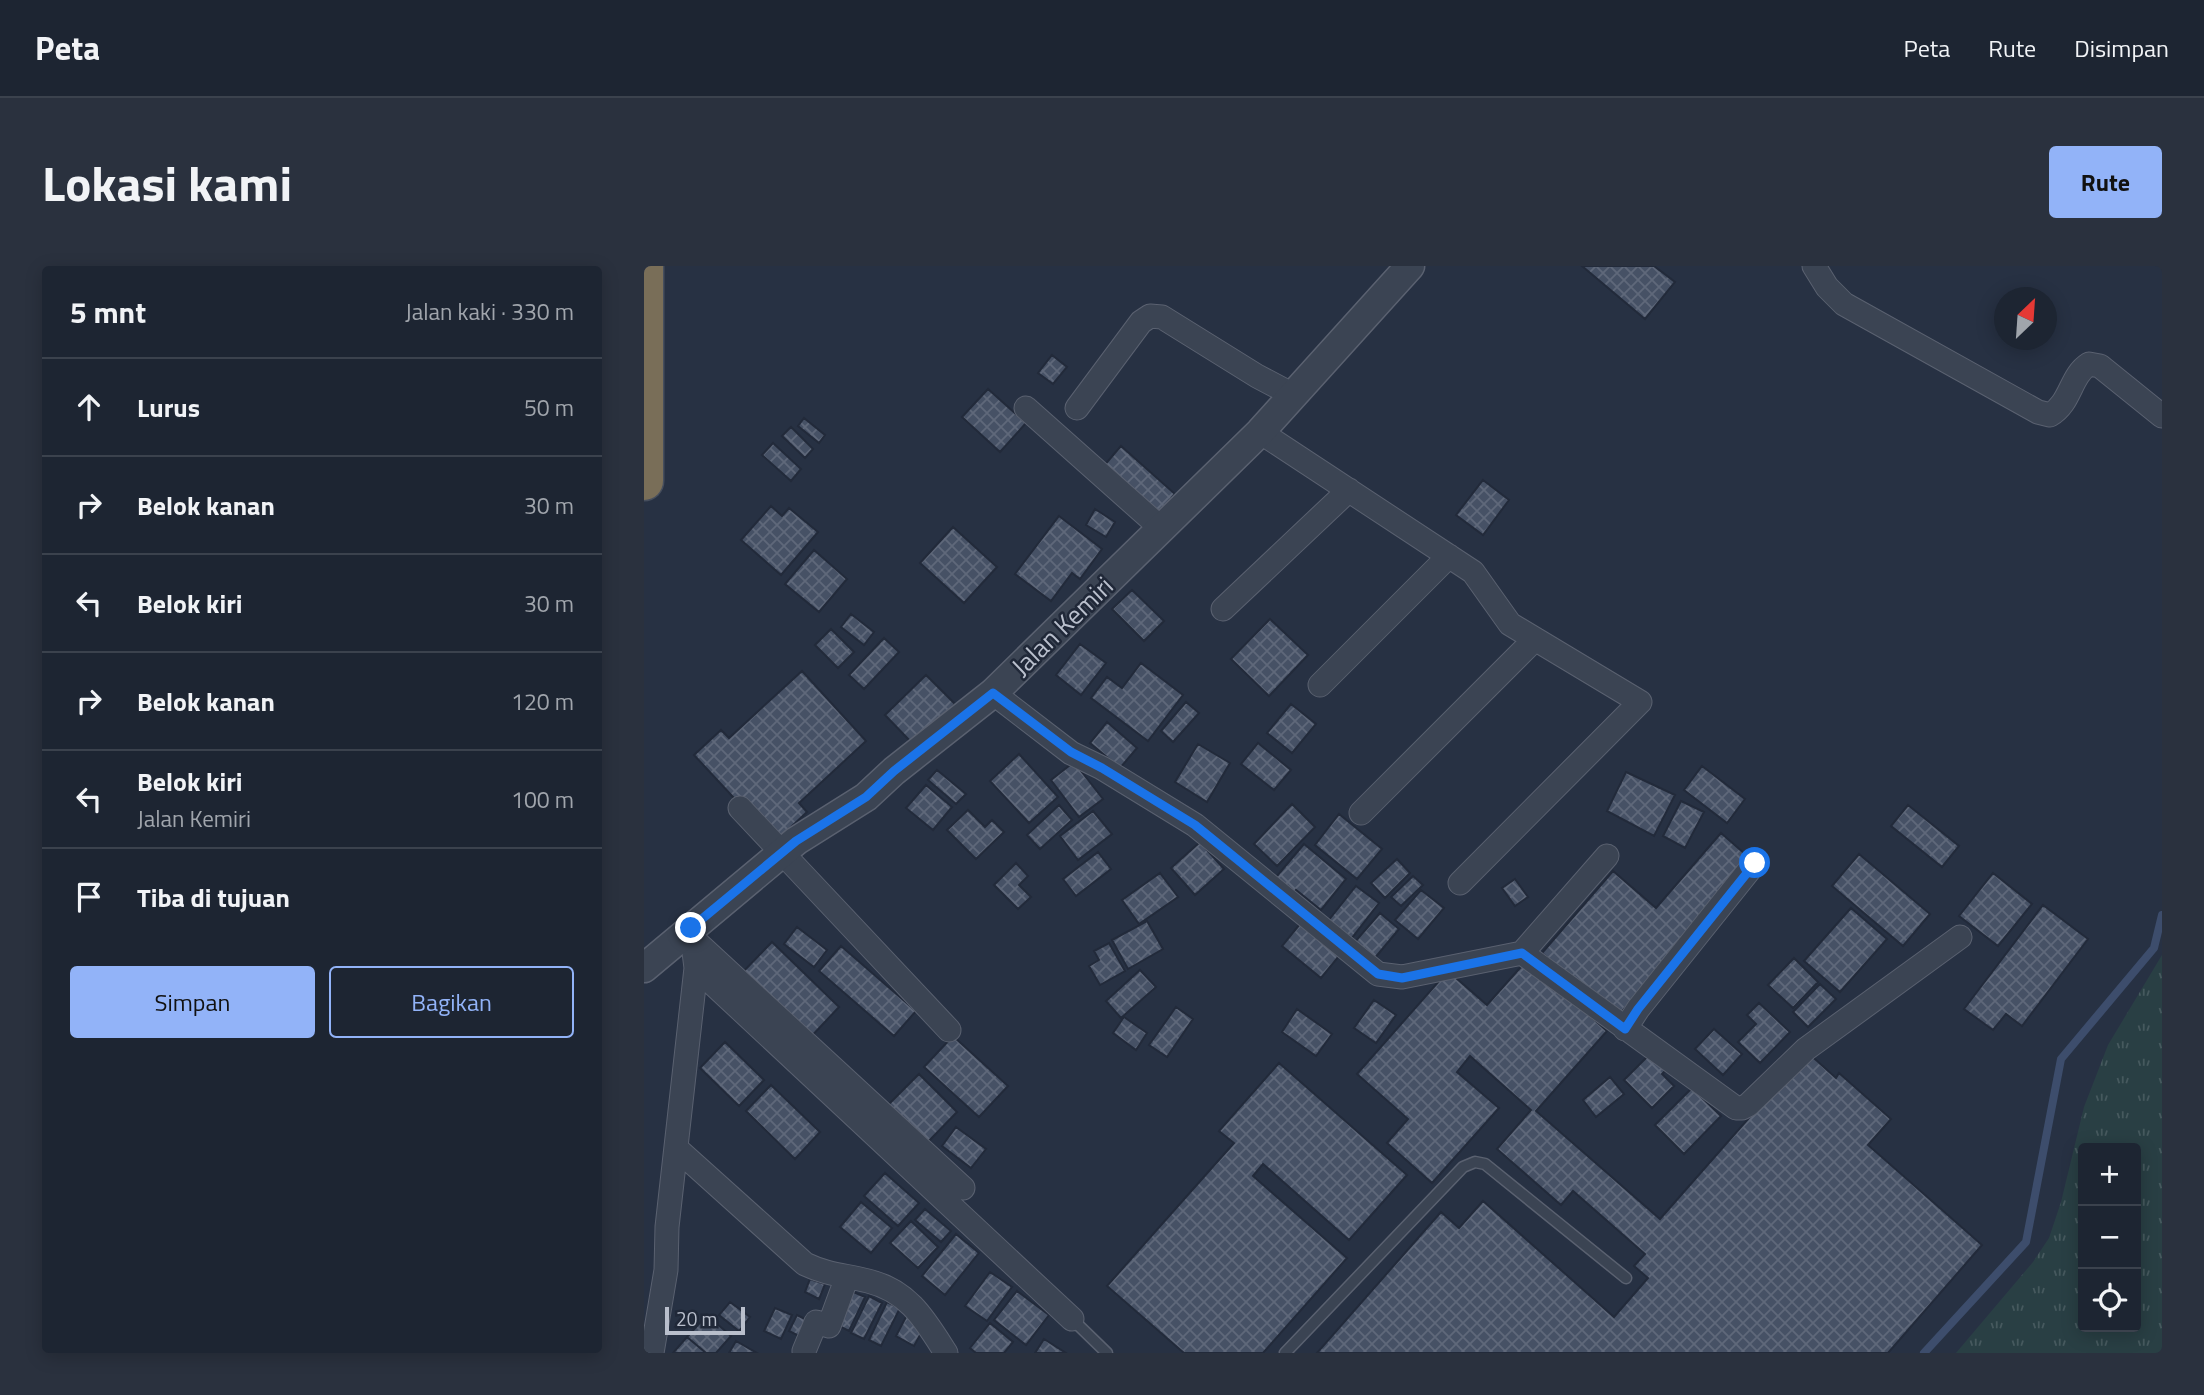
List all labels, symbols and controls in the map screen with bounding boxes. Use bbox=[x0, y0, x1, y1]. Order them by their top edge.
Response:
text: Peta bbox=[35, 23, 100, 73]
text: Peta bbox=[1904, 30, 1950, 66]
text: Rute bbox=[1988, 30, 2036, 66]
text: Disimpan bbox=[2074, 30, 2169, 66]
text: Lokasi kami bbox=[42, 145, 292, 220]
button: Rute bbox=[2049, 146, 2162, 218]
north arrow bbox=[1994, 287, 2057, 350]
text: 5 mnt bbox=[70, 289, 146, 335]
text: Jalan kaki · 330 m bbox=[405, 294, 574, 329]
icon: ahead bbox=[70, 388, 108, 426]
text: Lurus bbox=[137, 388, 200, 427]
text: 50 m bbox=[524, 390, 574, 425]
icon: right bbox=[70, 486, 108, 524]
text: Belok kanan bbox=[137, 486, 275, 525]
text: 30 m bbox=[524, 488, 574, 523]
street label: Jalan Kemiri bbox=[1002, 567, 1122, 685]
icon: left bbox=[70, 584, 108, 622]
text: Belok kiri bbox=[137, 584, 243, 623]
text: 30 m bbox=[524, 586, 574, 621]
icon: right bbox=[70, 682, 108, 720]
text: Belok kanan bbox=[137, 682, 275, 721]
text: 120 m bbox=[511, 684, 574, 719]
text: Belok kiri bbox=[137, 762, 243, 801]
icon: left bbox=[70, 780, 108, 818]
text: 100 m bbox=[511, 782, 574, 817]
text: Jalan Kemiri bbox=[137, 801, 251, 836]
route start bbox=[1739, 847, 1770, 878]
icon: arrive bbox=[70, 878, 108, 916]
text: Tiba di tujuan bbox=[137, 878, 290, 917]
route end bbox=[675, 912, 706, 943]
button: Simpan bbox=[70, 966, 315, 1038]
button: Bagikan bbox=[329, 966, 574, 1038]
map controls bbox=[2078, 1143, 2141, 1332]
button: + bbox=[2078, 1143, 2141, 1206]
button: − bbox=[2078, 1206, 2141, 1269]
button: locate bbox=[2078, 1269, 2141, 1332]
scale bar bbox=[665, 1304, 746, 1336]
text: 20 m bbox=[676, 1304, 717, 1333]

